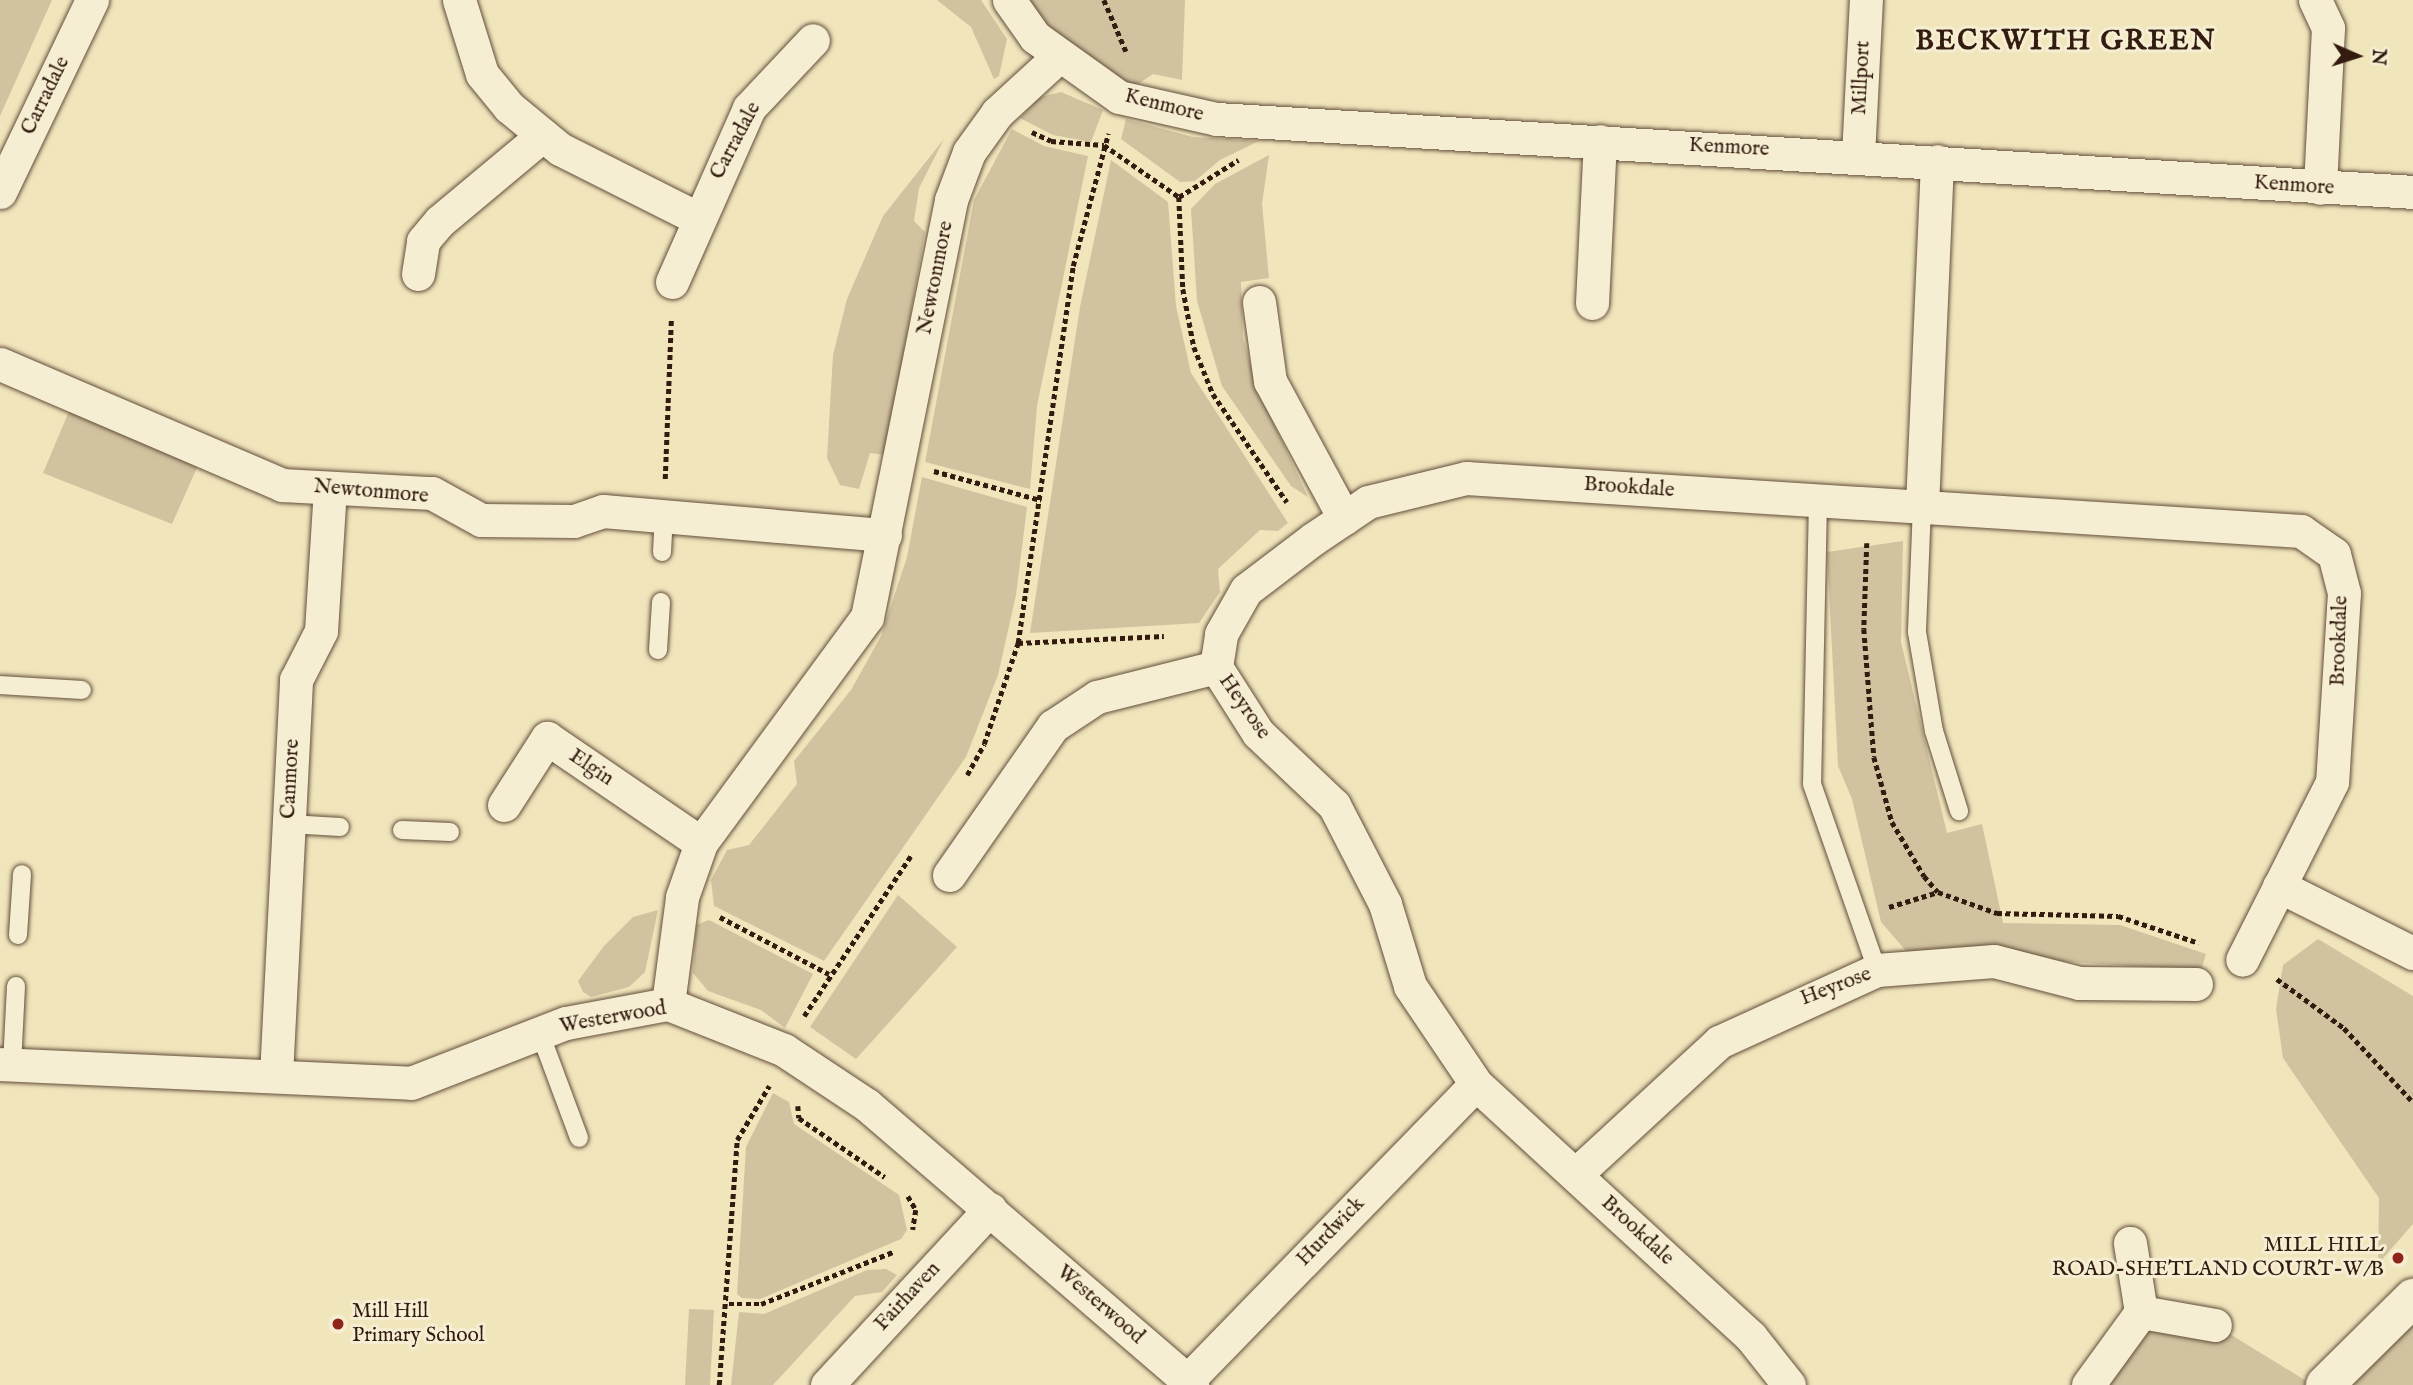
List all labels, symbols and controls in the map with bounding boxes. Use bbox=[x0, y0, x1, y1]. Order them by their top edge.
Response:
north arrow bbox=[2322, 21, 2392, 91]
district label: BECKWITH GREEN bbox=[1917, 25, 2215, 59]
street label: Millport bbox=[1847, 40, 1877, 116]
text: N bbox=[2366, 48, 2390, 66]
street label: Carradale bbox=[16, 53, 76, 139]
street label: Kenmore bbox=[1122, 84, 1206, 128]
street label: Carradale bbox=[705, 98, 767, 184]
street label: Kenmore bbox=[1688, 133, 1770, 163]
street label: Kenmore bbox=[2253, 171, 2335, 201]
street label: Newtonmore bbox=[913, 219, 959, 337]
street label: Brookdale bbox=[1583, 472, 1675, 504]
street label: Newtonmore bbox=[312, 474, 430, 510]
street label: Brookdale bbox=[2326, 595, 2354, 687]
street label: Heyrose bbox=[1213, 670, 1275, 744]
street label: Canmore bbox=[276, 738, 306, 820]
street label: Elgin bbox=[564, 744, 618, 792]
street label: Heyrose bbox=[1797, 962, 1875, 1012]
street label: Westerwood bbox=[558, 996, 668, 1040]
street label: Brookdale bbox=[1595, 1191, 1679, 1271]
street label: Hurdwick bbox=[1292, 1192, 1370, 1272]
place label: MILL HILL ROAD-SHETLAND COURT-W/B bbox=[2052, 1233, 2384, 1283]
marker: MILL HILL ROAD-SHETLAND COURT-W/B bbox=[2390, 1250, 2406, 1266]
street label: Fairhaven bbox=[870, 1257, 946, 1337]
street label: Westerwood bbox=[1051, 1260, 1149, 1350]
place label: Mill Hill Primary School bbox=[352, 1299, 485, 1349]
marker: Mill Hill Primary School bbox=[330, 1316, 346, 1332]

